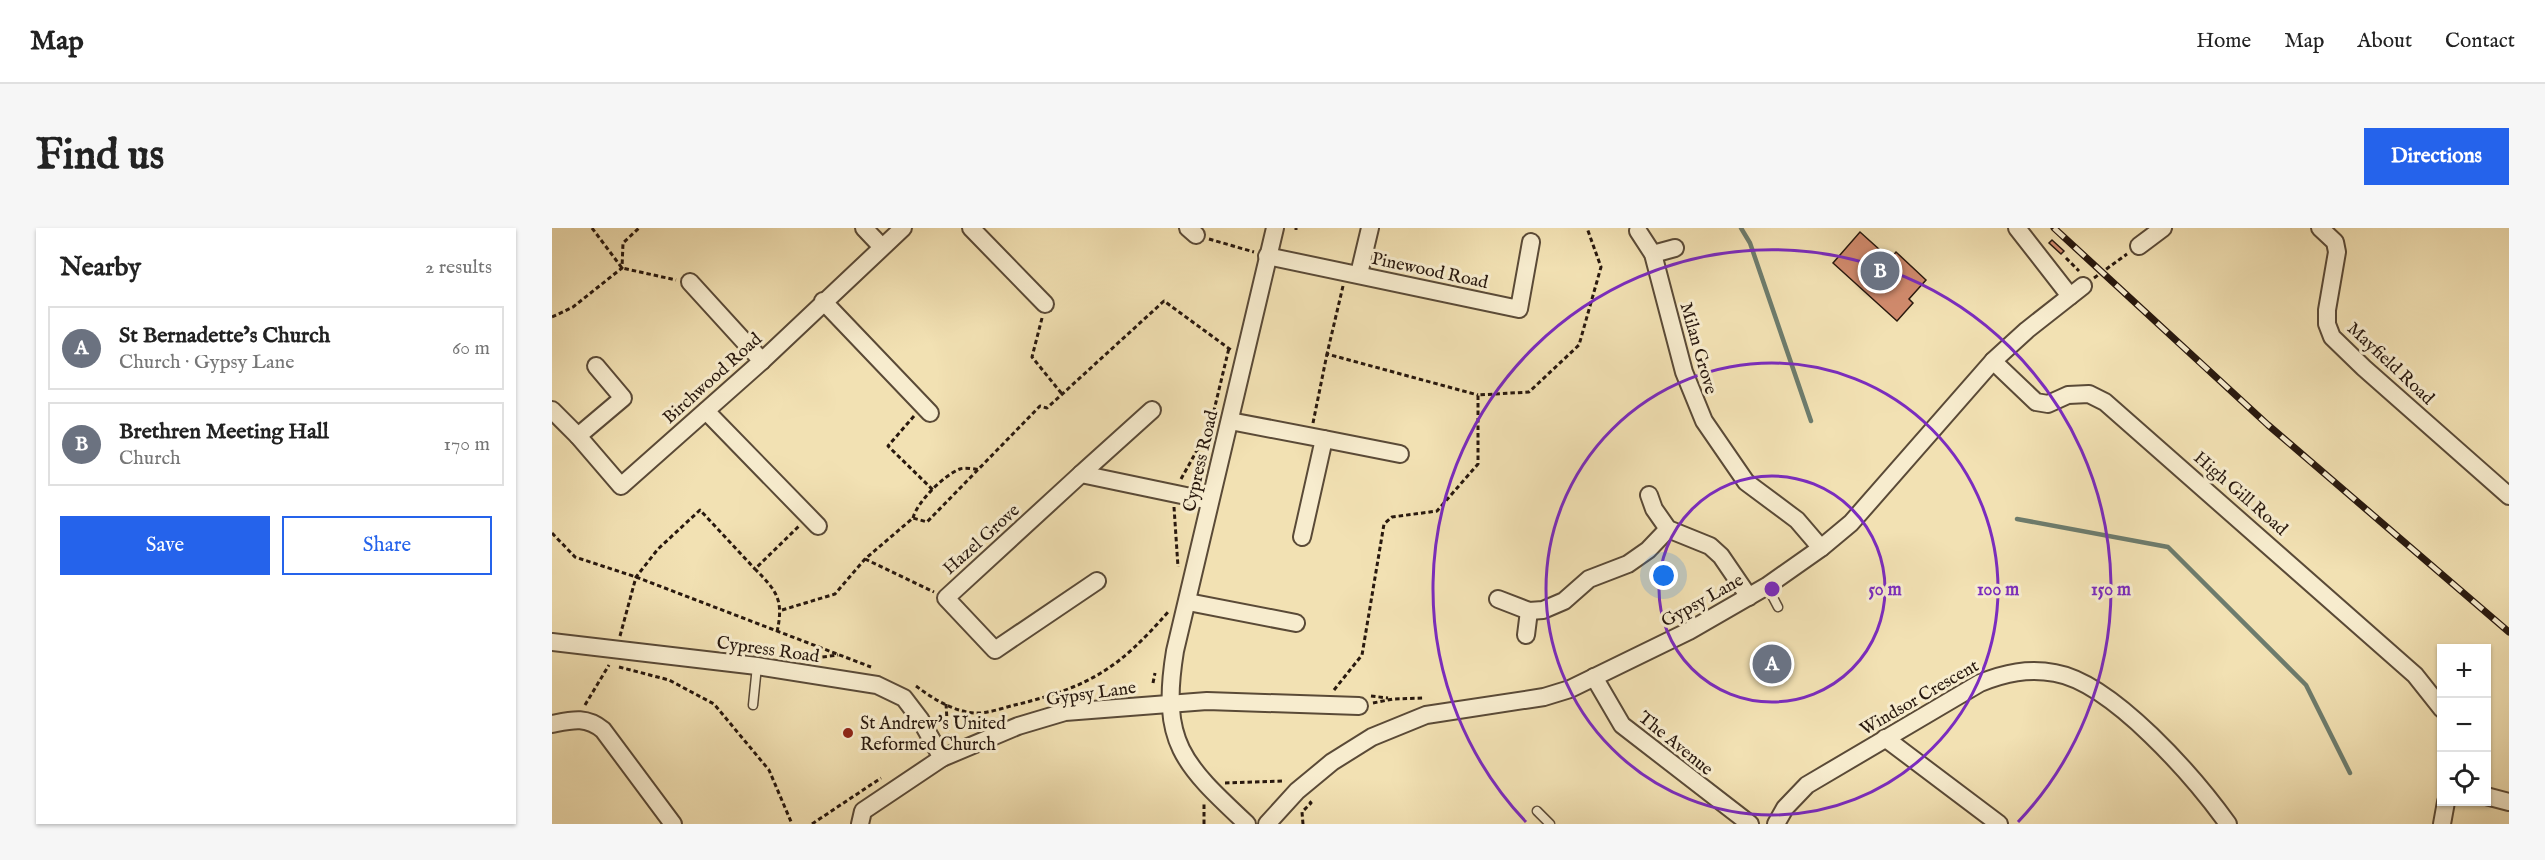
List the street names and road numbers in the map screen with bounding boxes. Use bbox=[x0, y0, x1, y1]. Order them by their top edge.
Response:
street label: Pinewood Road bbox=[1369, 248, 1490, 295]
street label: Milan Grove bbox=[1673, 300, 1722, 397]
street label: Mayfield Road bbox=[2341, 318, 2439, 411]
street label: Birchwood Road bbox=[659, 328, 768, 430]
street label: Cypress Road bbox=[1179, 408, 1224, 514]
street label: High Gill Road bbox=[2188, 447, 2292, 542]
street label: Hazel Grove bbox=[939, 500, 1025, 581]
street label: Gypsy Lane bbox=[1658, 569, 1748, 633]
street label: Cypress Road bbox=[715, 632, 821, 669]
street label: Windsor Crescent bbox=[1856, 655, 1983, 742]
street label: Gypsy Lane bbox=[1045, 677, 1138, 712]
street label: The Avenue bbox=[1633, 707, 1717, 781]

